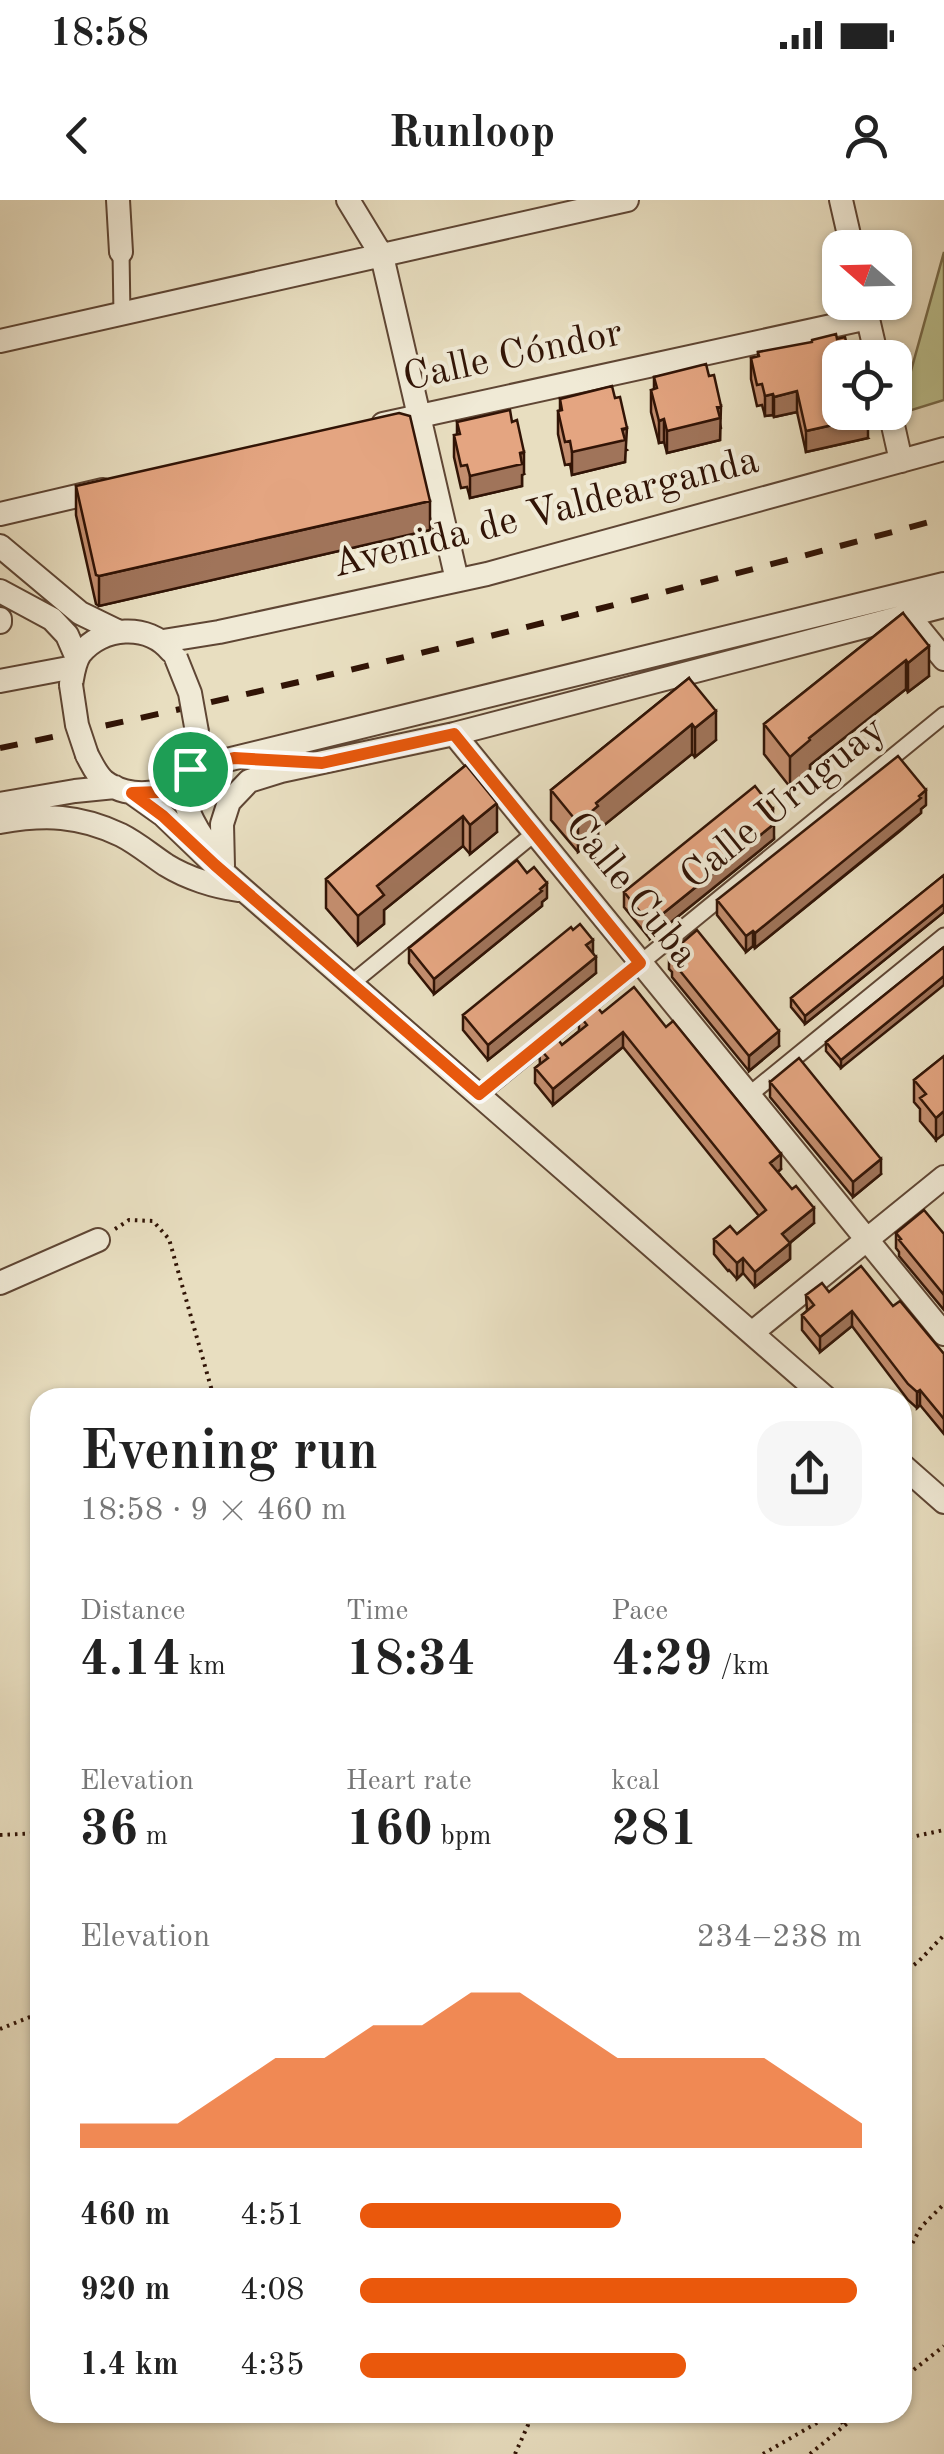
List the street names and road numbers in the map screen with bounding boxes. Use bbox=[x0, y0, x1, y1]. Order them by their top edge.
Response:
street label: Calle Cóndor bbox=[400, 314, 626, 400]
street label: Avenida de Valdearganda bbox=[329, 442, 763, 586]
street label: Calle Uruguay bbox=[674, 710, 894, 898]
street label: Calle Cuba bbox=[556, 806, 704, 976]

